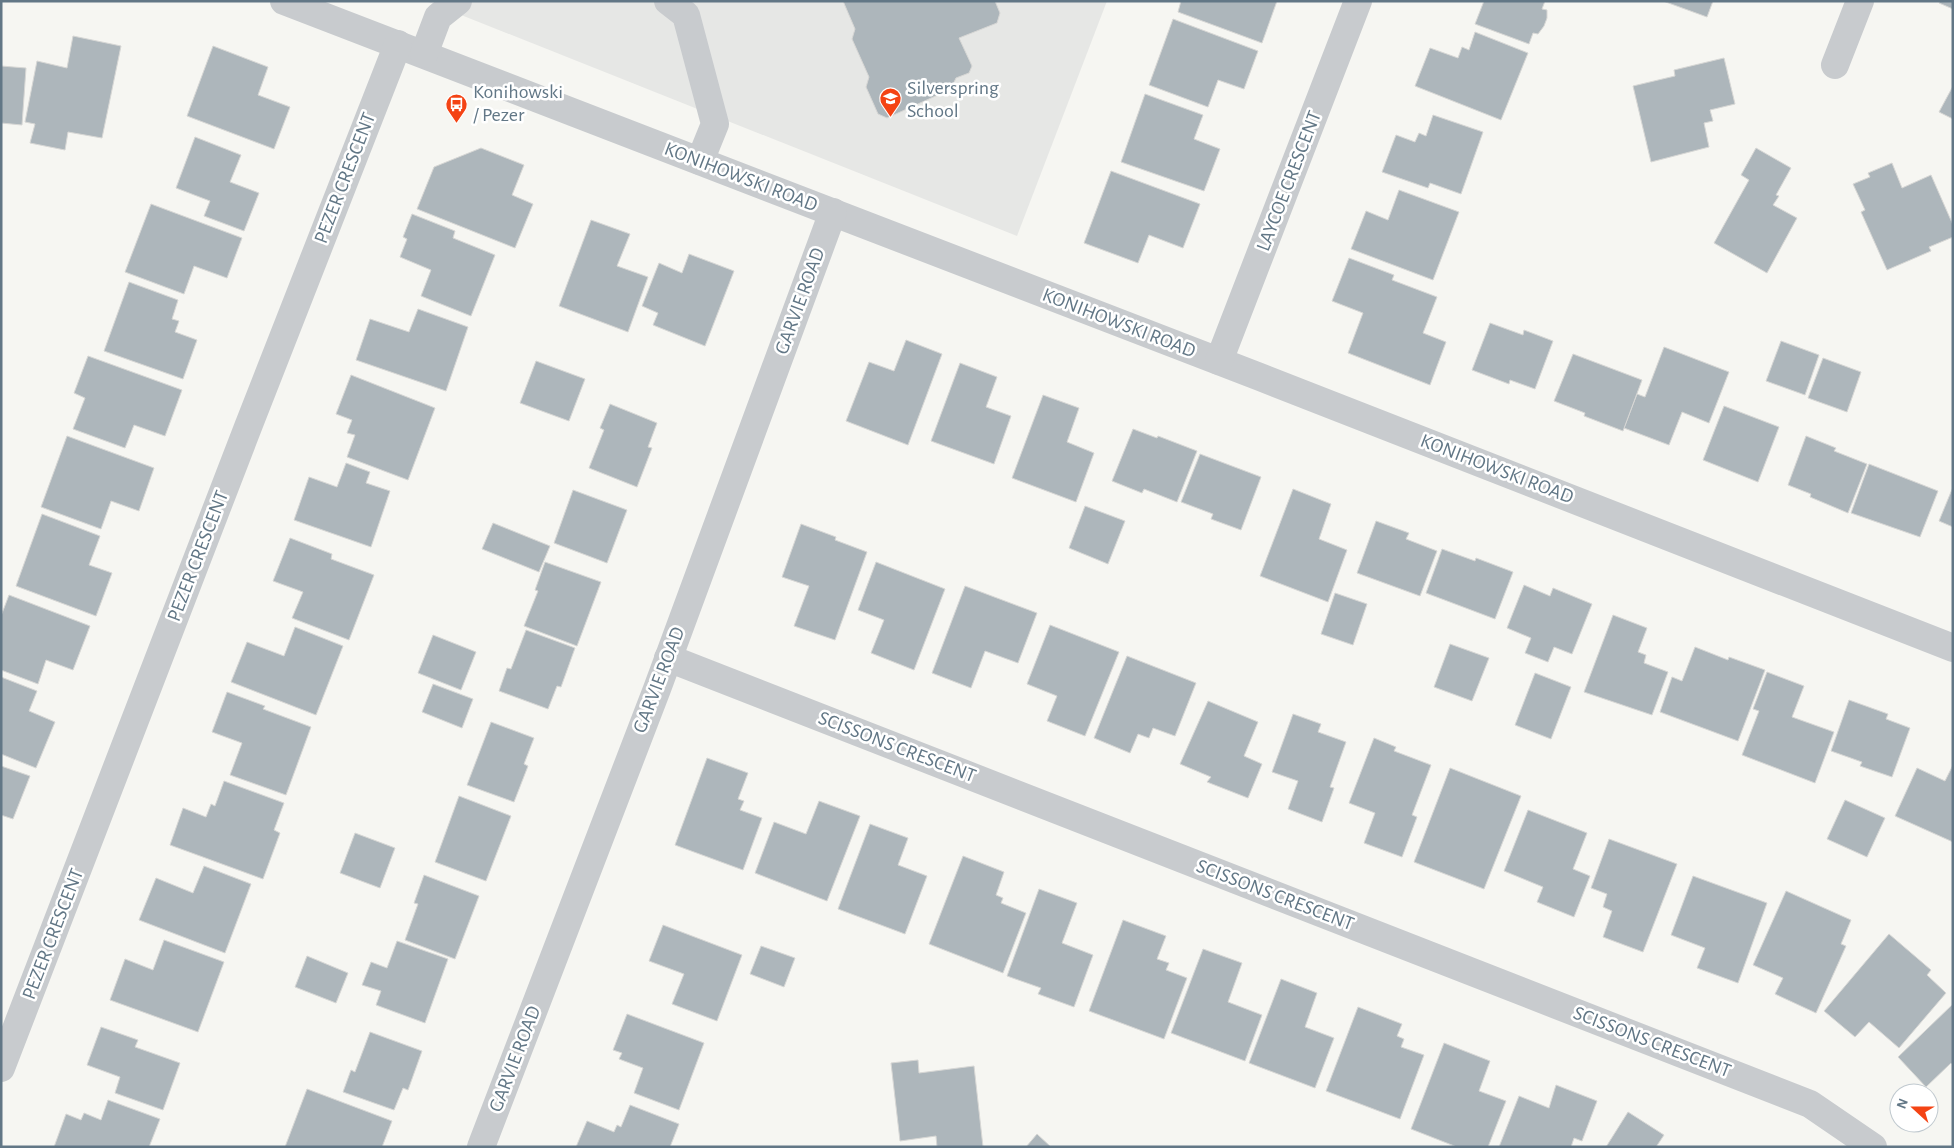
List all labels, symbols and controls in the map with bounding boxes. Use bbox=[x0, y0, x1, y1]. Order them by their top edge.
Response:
place label: Silverspring School bbox=[907, 78, 999, 121]
place label: Konihowski / Pezer bbox=[473, 82, 563, 125]
school or university icon: Silverspring School bbox=[879, 87, 903, 118]
bus stop icon: Konihowski / Pezer bbox=[445, 92, 469, 123]
street label: LAYCOE CRESCENT bbox=[1253, 108, 1325, 254]
street label: PEZER CRESCENT bbox=[311, 110, 379, 246]
street label: KONIHOWSKI ROAD bbox=[662, 139, 820, 215]
street label: GARVIE ROAD bbox=[772, 245, 829, 357]
street label: KONIHOWSKI ROAD bbox=[1040, 285, 1198, 361]
street label: KONIHOWSKI ROAD bbox=[1418, 431, 1576, 507]
street label: PEZER CRESCENT bbox=[164, 488, 232, 624]
street label: GARVIE ROAD bbox=[630, 624, 688, 736]
street label: SCISSONS CRESCENT bbox=[815, 708, 979, 786]
street label: SCISSONS CRESCENT bbox=[1193, 856, 1357, 934]
street label: PEZER CRESCENT bbox=[19, 866, 87, 1002]
street label: GARVIE ROAD bbox=[486, 1003, 544, 1115]
street label: SCISSONS CRESCENT bbox=[1570, 1003, 1734, 1081]
north arrow bbox=[1889, 1083, 1939, 1133]
text: N bbox=[1895, 1097, 1911, 1111]

